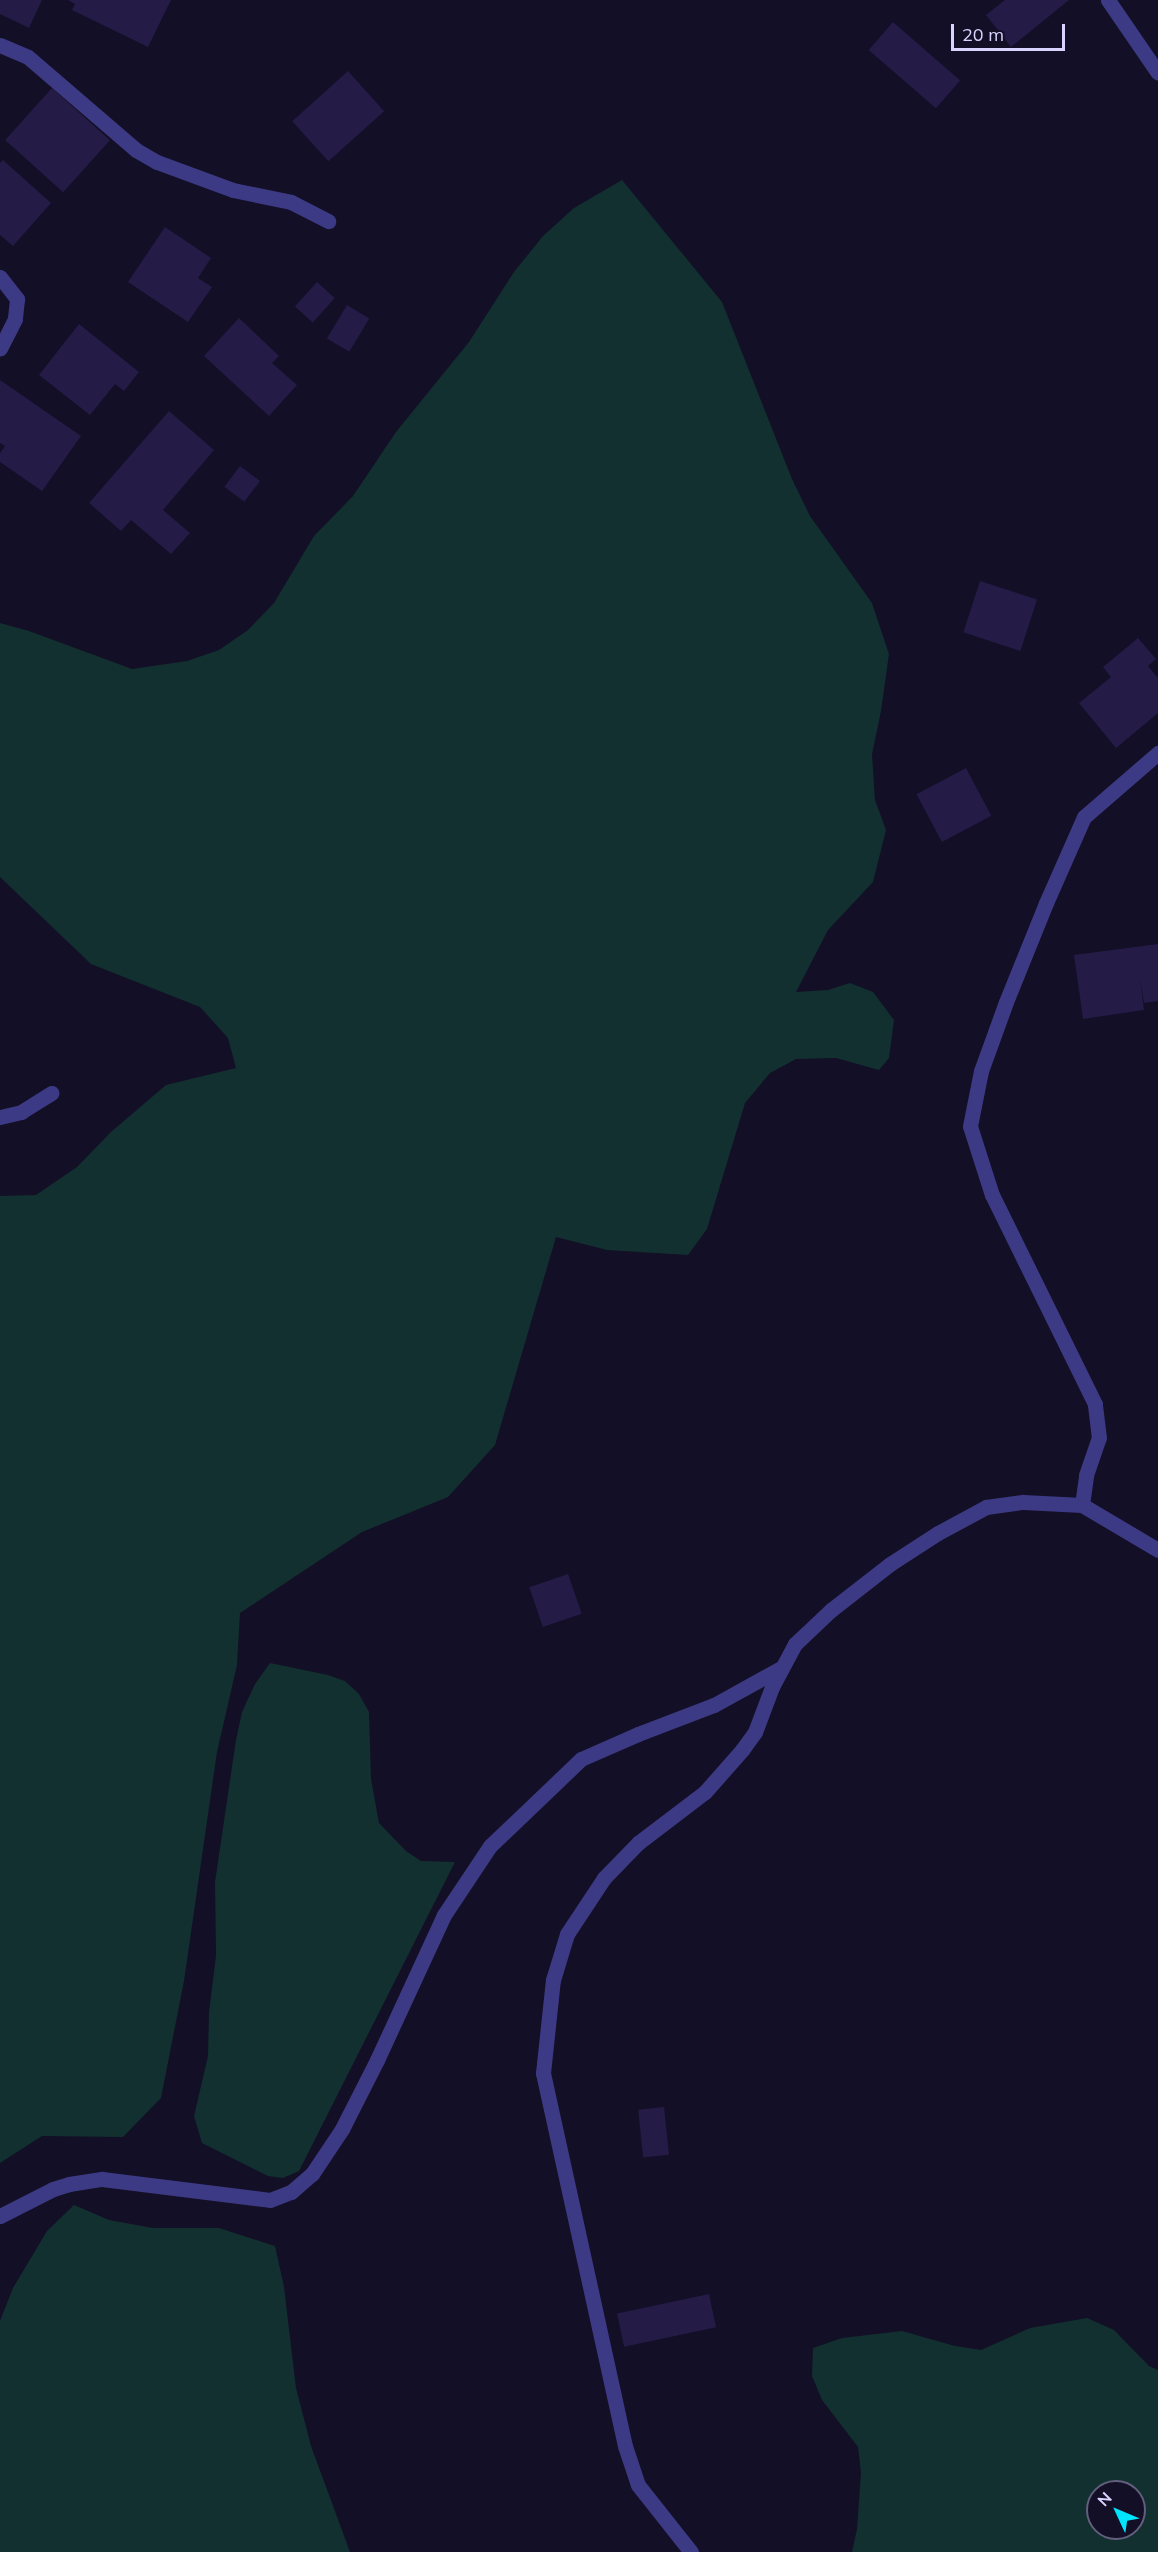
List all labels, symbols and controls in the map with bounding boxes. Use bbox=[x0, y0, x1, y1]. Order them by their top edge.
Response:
scale bar bbox=[954, 12, 1068, 50]
text: 20 m bbox=[962, 23, 1004, 46]
north arrow bbox=[1086, 2480, 1146, 2540]
text: N bbox=[1093, 2488, 1116, 2510]

